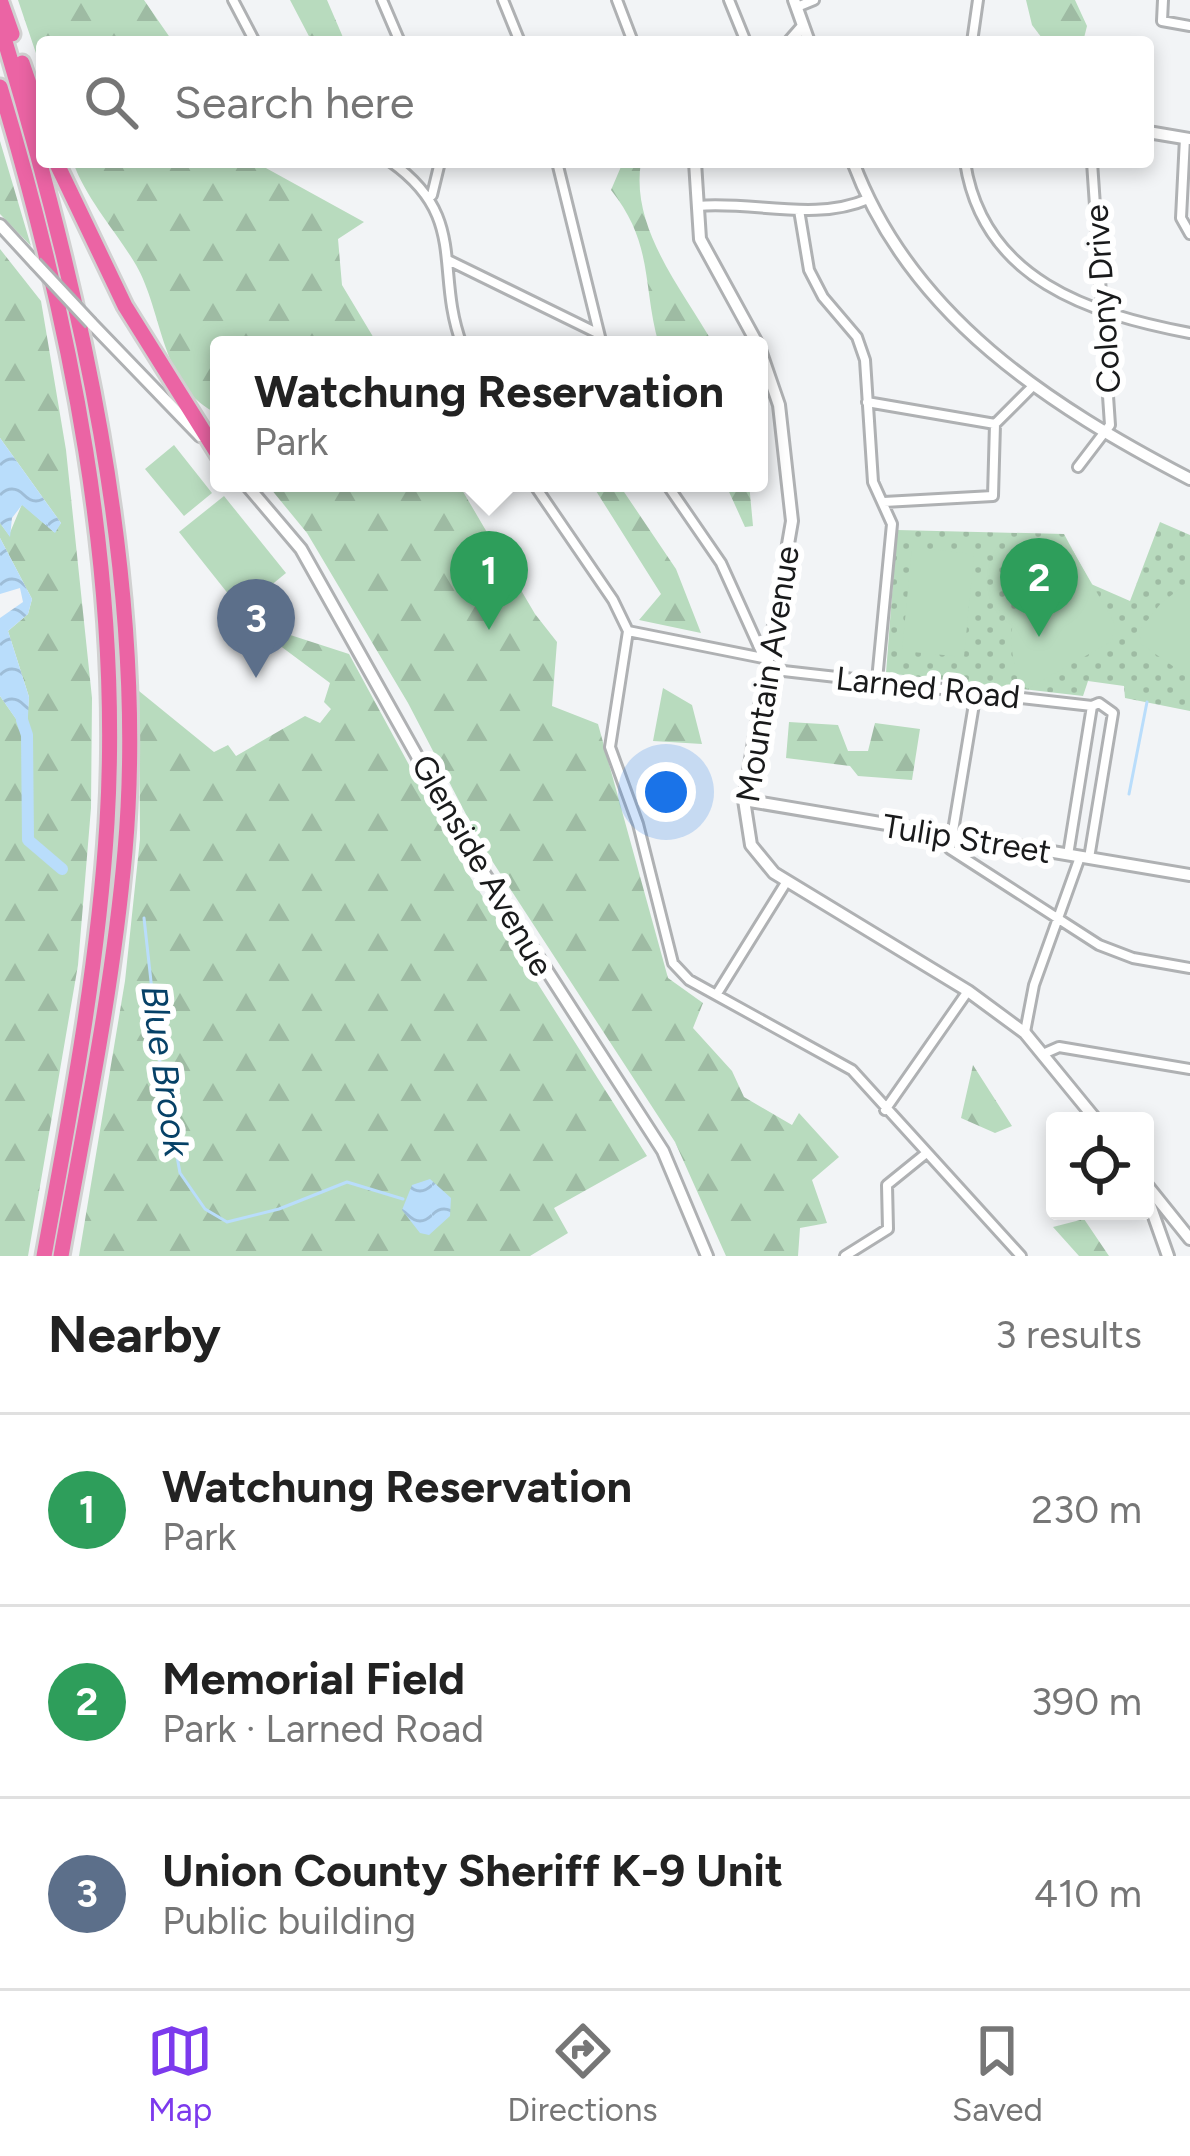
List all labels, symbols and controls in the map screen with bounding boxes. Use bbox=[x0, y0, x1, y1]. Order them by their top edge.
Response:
search box bbox=[36, 36, 1154, 168]
icon: search bbox=[78, 69, 144, 135]
text: Search here bbox=[174, 75, 414, 129]
street label: Colony Drive bbox=[1076, 203, 1129, 395]
popup bbox=[210, 336, 768, 492]
text: Watchung Reservation bbox=[254, 364, 724, 418]
text: Park bbox=[254, 418, 328, 465]
pin: 1 bbox=[450, 531, 528, 630]
pin: 2 bbox=[1000, 538, 1078, 637]
street label: Mountain Avenue bbox=[728, 543, 807, 805]
pin: 3 bbox=[217, 579, 295, 678]
street label: Larned Road bbox=[834, 658, 1022, 717]
street label: Glenside Avenue bbox=[403, 748, 562, 983]
your location bbox=[636, 762, 696, 822]
street label: Tulip Street bbox=[880, 806, 1054, 871]
water label: Blue Brook bbox=[132, 983, 199, 1161]
map controls bbox=[1046, 1112, 1154, 1220]
button: locate bbox=[1046, 1112, 1154, 1220]
text: Nearby bbox=[48, 1304, 221, 1365]
text: 3 results bbox=[995, 1311, 1142, 1358]
text: Watchung Reservation bbox=[162, 1459, 632, 1513]
text: 1 bbox=[79, 1486, 95, 1533]
text: 230 m bbox=[1031, 1486, 1142, 1533]
text: Park bbox=[162, 1513, 236, 1560]
text: Memorial Field bbox=[162, 1651, 465, 1705]
text: 2 bbox=[76, 1678, 98, 1725]
text: 390 m bbox=[1031, 1678, 1142, 1725]
text: Park · Larned Road bbox=[162, 1705, 484, 1752]
text: Union County Sheriff K-9 Unit bbox=[162, 1843, 783, 1897]
text: 3 bbox=[76, 1870, 98, 1917]
text: 410 m bbox=[1034, 1870, 1142, 1917]
text: Public building bbox=[162, 1897, 416, 1944]
tab: Map bbox=[147, 2018, 213, 2129]
tab: Directions bbox=[507, 2018, 658, 2129]
tab: Saved bbox=[952, 2018, 1043, 2129]

